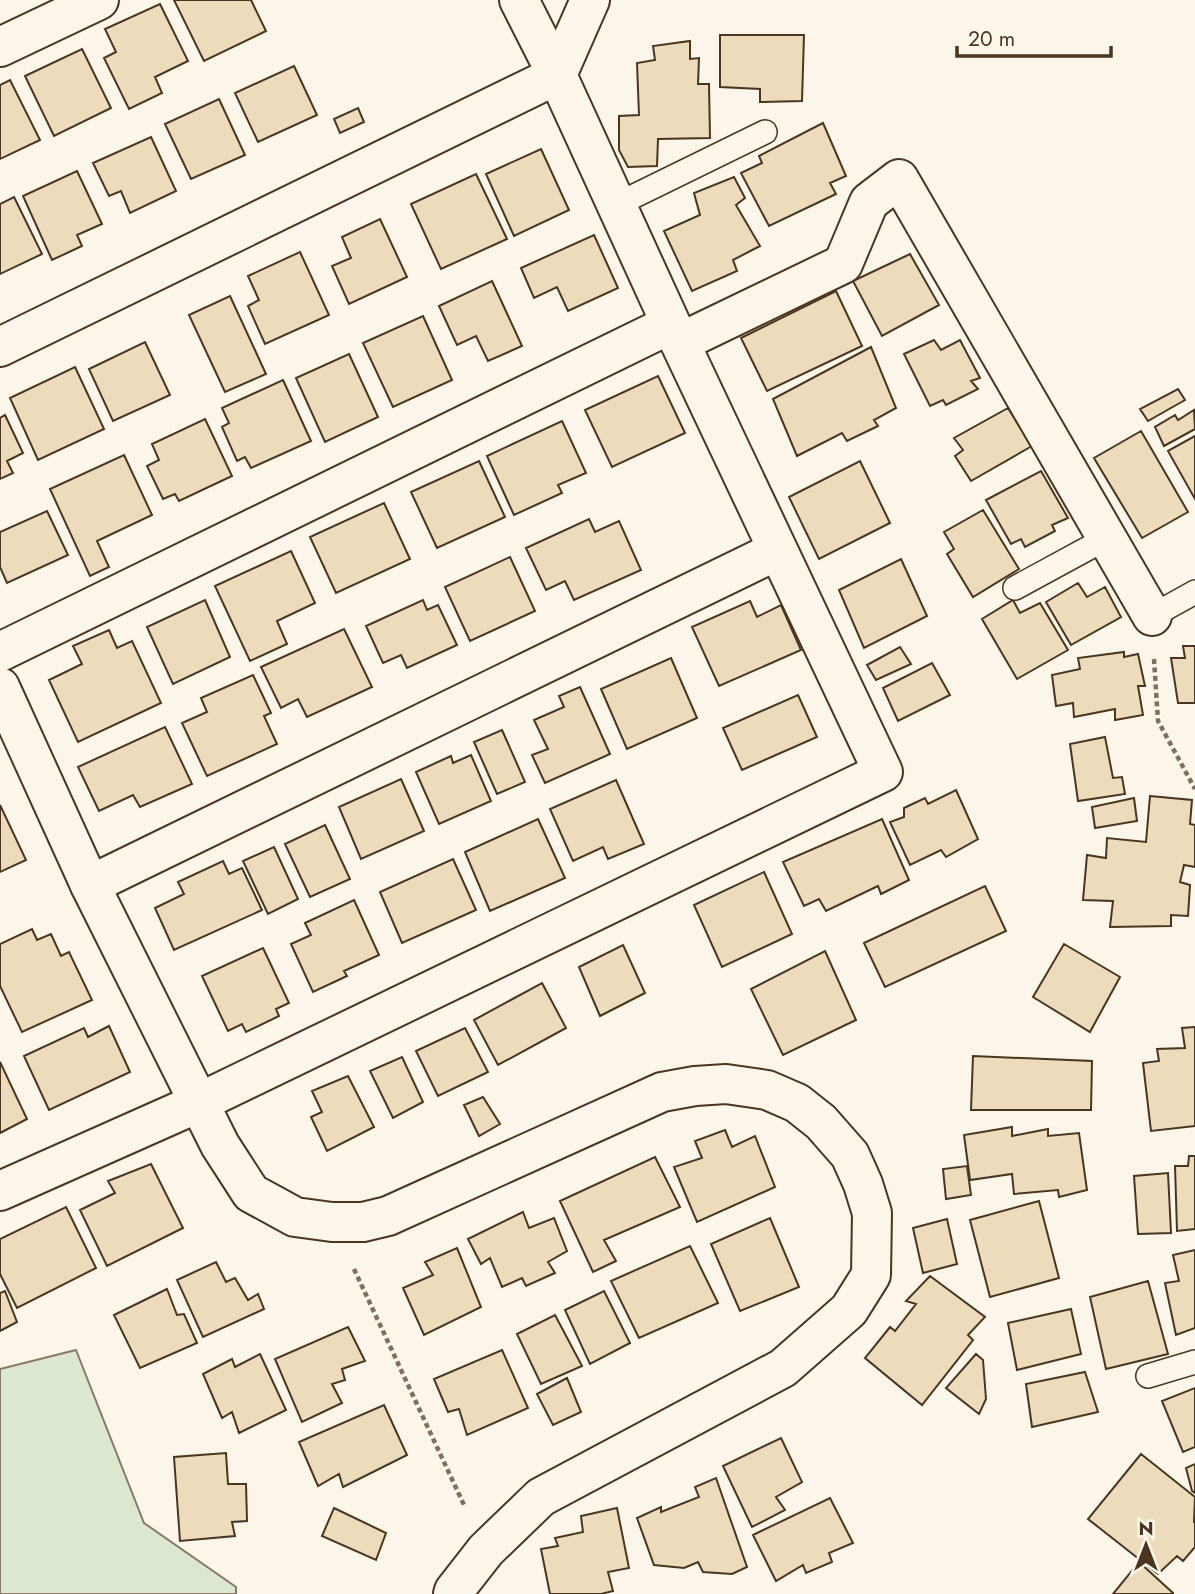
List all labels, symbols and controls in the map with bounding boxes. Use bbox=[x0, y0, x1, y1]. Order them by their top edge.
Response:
scale bar bbox=[957, 14, 1111, 58]
text: 20 m bbox=[968, 24, 1015, 54]
north arrow bbox=[1111, 1510, 1181, 1580]
text: N bbox=[1138, 1515, 1154, 1542]

